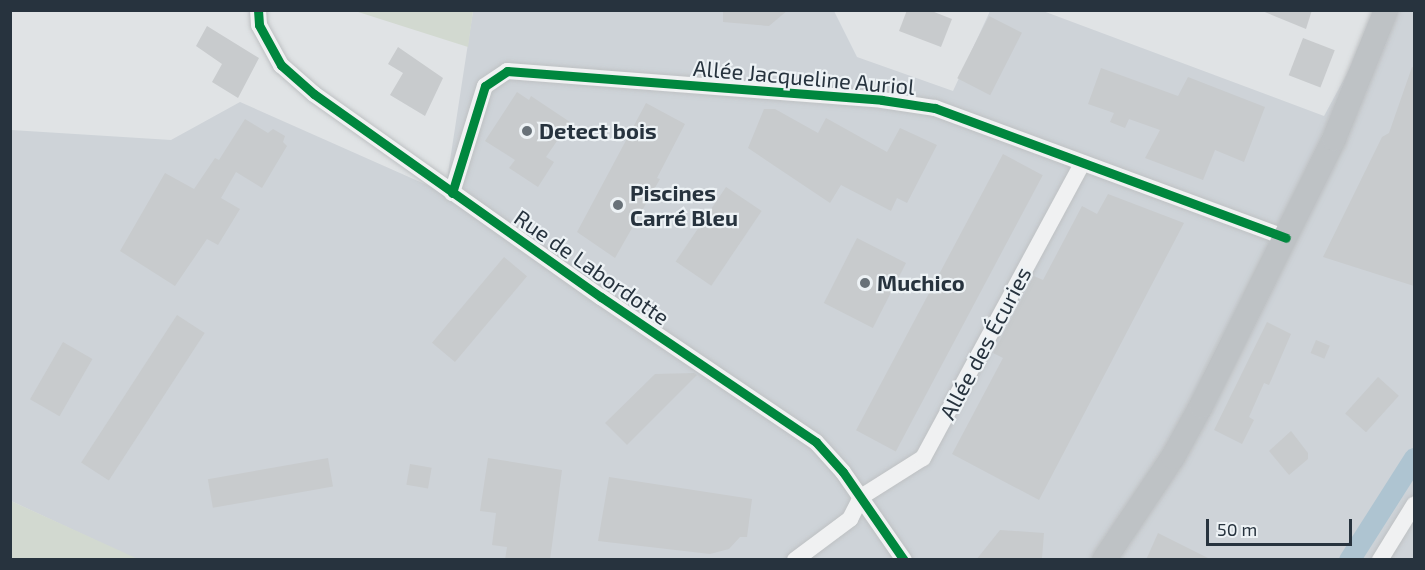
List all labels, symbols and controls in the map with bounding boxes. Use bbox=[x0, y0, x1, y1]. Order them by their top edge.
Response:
street label: Allée Jacqueline Auriol bbox=[692, 54, 916, 100]
place label: Detect bois bbox=[539, 118, 657, 144]
marker: Detect bois bbox=[520, 124, 534, 138]
place label: Piscines Carré Bleu bbox=[630, 179, 738, 230]
marker: Piscines Carré Bleu bbox=[611, 198, 625, 212]
street label: Rue de Labordotte bbox=[510, 204, 674, 330]
street label: Allée des Écuries bbox=[934, 262, 1036, 424]
place label: Muchico bbox=[877, 270, 965, 296]
marker: Muchico bbox=[858, 276, 872, 290]
scale bar bbox=[1209, 507, 1354, 545]
text: 50 m bbox=[1217, 518, 1257, 540]

